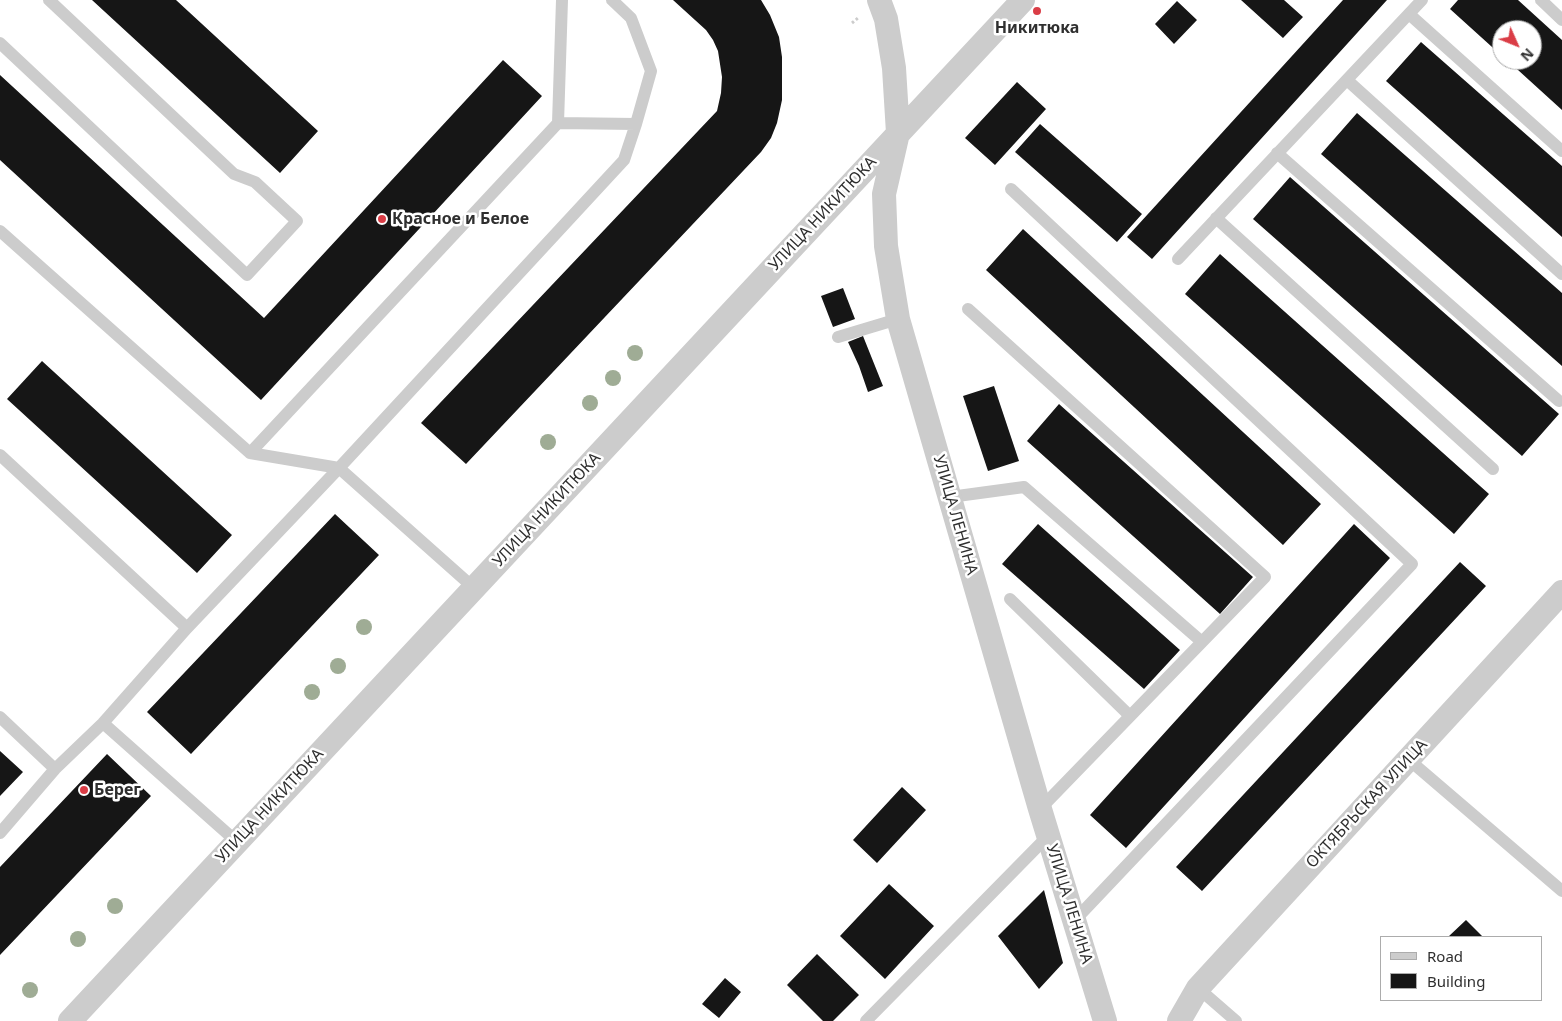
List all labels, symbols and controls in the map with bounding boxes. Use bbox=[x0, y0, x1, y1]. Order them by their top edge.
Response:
marker: Никитюка bbox=[1031, 5, 1043, 17]
place label: Никитюка bbox=[995, 18, 1079, 38]
north arrow bbox=[1492, 20, 1542, 70]
text: N bbox=[1517, 44, 1538, 66]
street label: УЛИЦА НИКИТЮКА bbox=[765, 153, 881, 275]
place label: Красное и Белое bbox=[392, 209, 529, 229]
marker: Красное и Белое bbox=[376, 213, 388, 225]
street label: УЛИЦА НИКИТЮКА bbox=[489, 449, 605, 571]
street label: УЛИЦА ЛЕНИНА bbox=[929, 453, 981, 577]
street label: ОКТЯБРЬСКАЯ УЛИЦА bbox=[1302, 736, 1432, 872]
street label: УЛИЦА НИКИТЮКА bbox=[212, 745, 328, 867]
place label: Берег bbox=[94, 780, 141, 800]
marker: Берег bbox=[78, 784, 90, 796]
street label: УЛИЦА ЛЕНИНА bbox=[1042, 842, 1096, 966]
legend bbox=[1380, 936, 1542, 1001]
text: Road bbox=[1427, 946, 1463, 966]
text: Building bbox=[1427, 971, 1485, 991]

